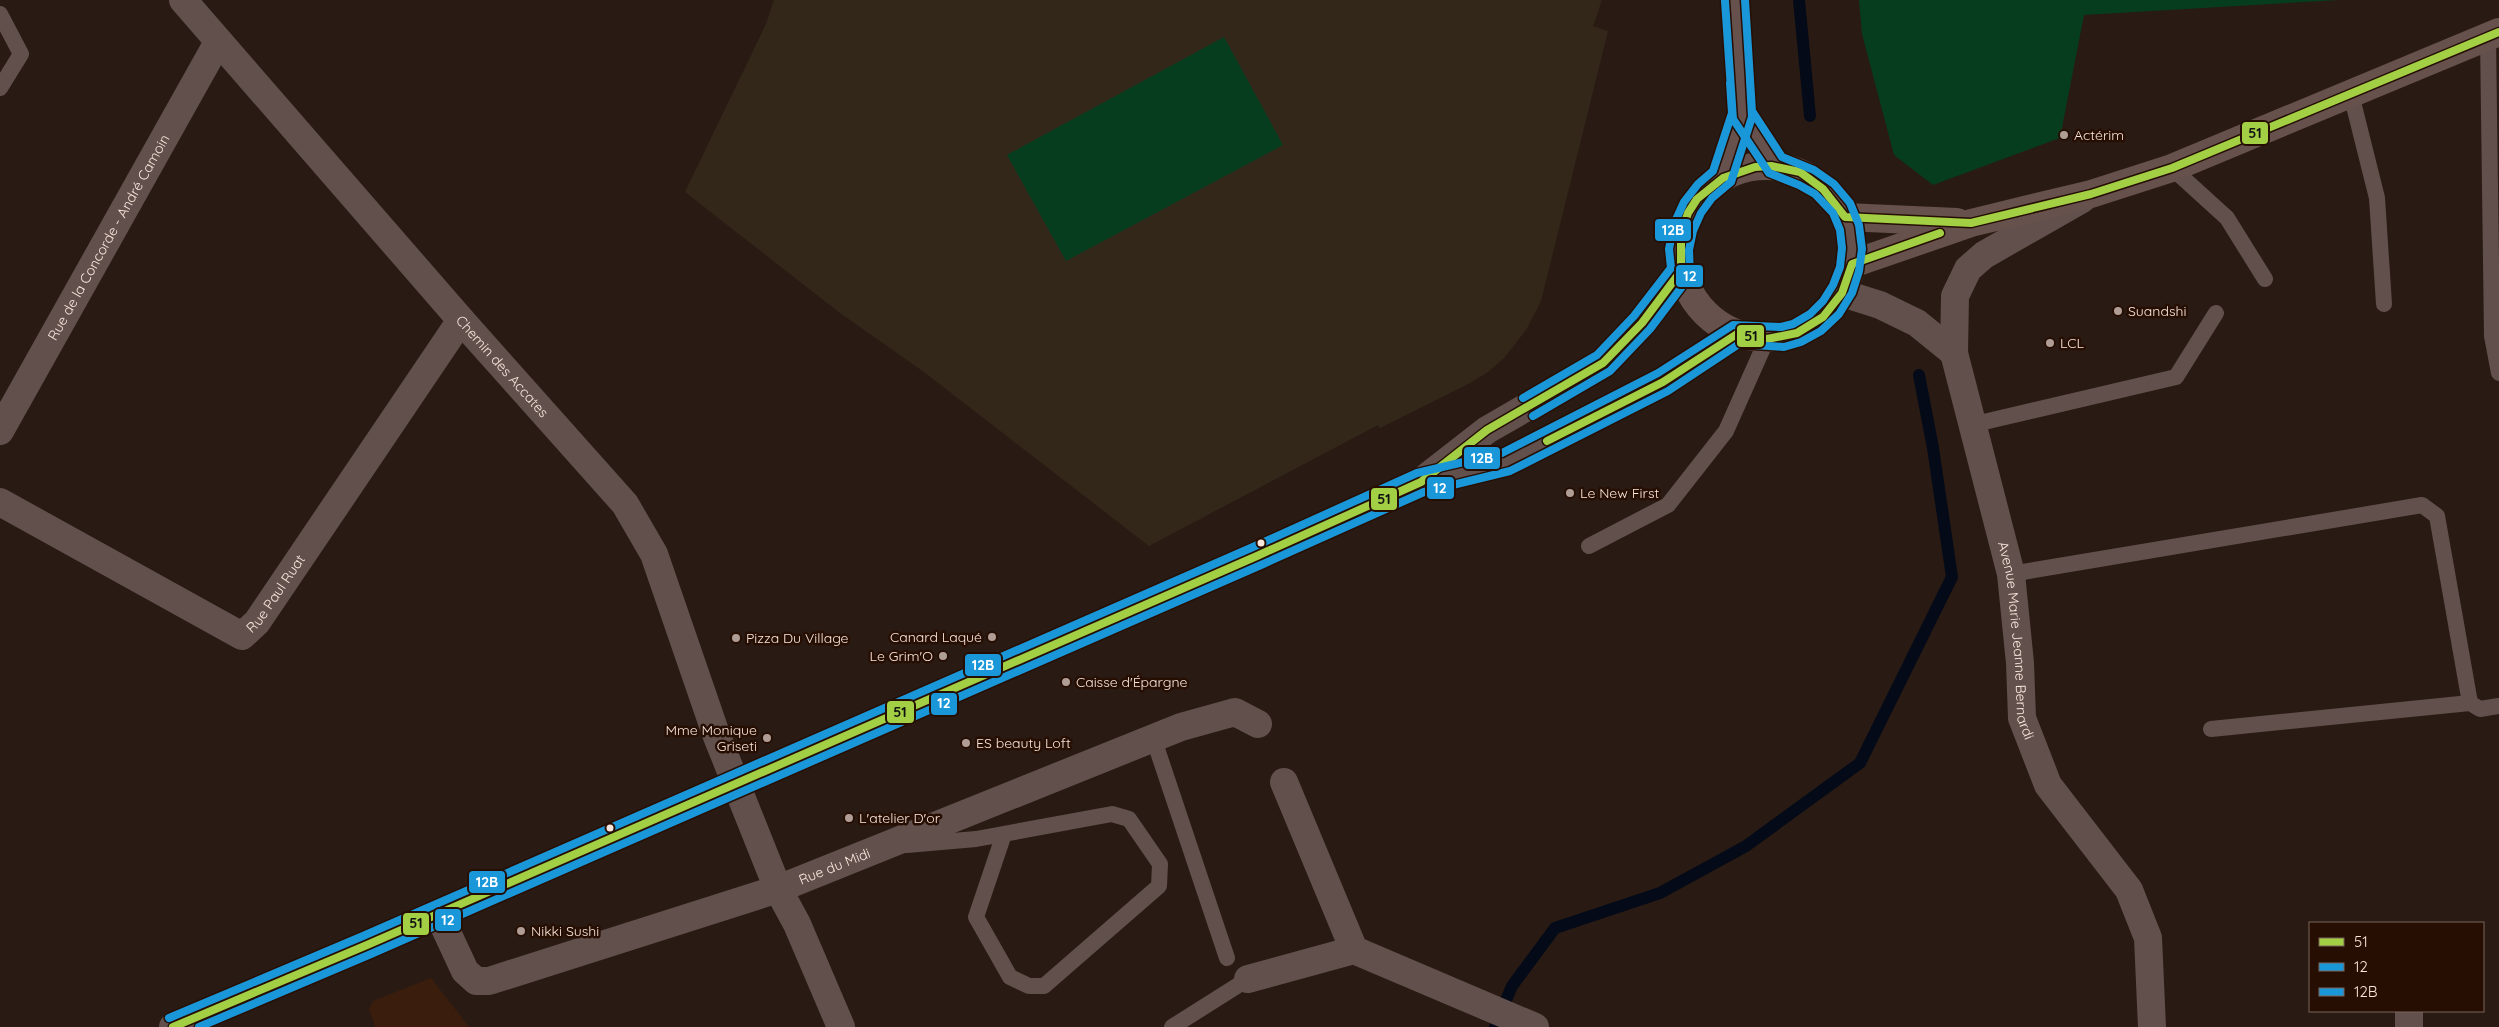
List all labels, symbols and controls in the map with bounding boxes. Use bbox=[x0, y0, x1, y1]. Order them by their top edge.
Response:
line badge: 51 bbox=[2241, 121, 2269, 145]
text: 51 bbox=[2248, 124, 2262, 142]
place label: Actérim bbox=[2074, 126, 2124, 144]
marker: Actérim bbox=[2058, 129, 2070, 141]
street label: Rue de la Concorde - André Camoin bbox=[44, 131, 173, 343]
line badge: 12B bbox=[1654, 218, 1692, 242]
text: 12B bbox=[1662, 221, 1684, 239]
line badge: 12 bbox=[1675, 264, 1704, 288]
text: 12 bbox=[1683, 267, 1697, 285]
place label: Suandshi bbox=[2128, 302, 2186, 320]
marker: Suandshi bbox=[2112, 305, 2124, 317]
street label: Chemin des Accates bbox=[452, 312, 553, 421]
line badge: 51 bbox=[1736, 324, 1765, 348]
text: 51 bbox=[1744, 327, 1758, 345]
place label: LCL bbox=[2060, 334, 2084, 352]
marker: LCL bbox=[2044, 337, 2056, 349]
line badge: 12B bbox=[1463, 446, 1501, 470]
text: 12B bbox=[1471, 449, 1493, 467]
line badge: 12 bbox=[1426, 476, 1455, 500]
text: 12 bbox=[1433, 479, 1447, 497]
place label: Le New First bbox=[1580, 484, 1660, 502]
line badge: 51 bbox=[1370, 487, 1398, 511]
marker: Le New First bbox=[1564, 487, 1576, 499]
text: 51 bbox=[1377, 490, 1391, 508]
unlabelled marker bbox=[1256, 538, 1266, 548]
street label: Avenue Marie Jeanne Bernardi bbox=[1994, 539, 2038, 742]
street label: Rue Paul Ruat bbox=[242, 551, 309, 637]
place label: Canard Laqué bbox=[890, 628, 982, 646]
place label: Pizza Du Village bbox=[746, 629, 849, 647]
marker: Canard Laqué bbox=[986, 631, 998, 643]
marker: Pizza Du Village bbox=[730, 632, 742, 644]
place label: Le Grim'O bbox=[870, 647, 933, 665]
marker: Le Grim'O bbox=[937, 650, 949, 662]
line badge: 12B bbox=[964, 653, 1002, 677]
text: 12B bbox=[972, 656, 994, 674]
place label: Caisse d'Épargne bbox=[1076, 673, 1188, 691]
marker: Caisse d'Épargne bbox=[1060, 676, 1072, 688]
line badge: 12 bbox=[930, 692, 958, 716]
text: 12 bbox=[937, 694, 951, 712]
line badge: 51 bbox=[886, 700, 915, 724]
text: 51 bbox=[893, 703, 907, 721]
place label: Mme Monique Griseti bbox=[665, 721, 757, 755]
marker: Mme Monique Griseti bbox=[761, 732, 773, 744]
place label: ES beauty Loft bbox=[976, 734, 1071, 752]
marker: ES beauty Loft bbox=[960, 737, 972, 749]
place label: L'atelier D'or bbox=[859, 809, 941, 827]
marker: L'atelier D'or bbox=[843, 812, 855, 824]
unlabelled marker bbox=[605, 823, 615, 833]
street label: Rue du Midi bbox=[796, 844, 873, 889]
line badge: 12B bbox=[468, 870, 506, 894]
text: 12B bbox=[476, 873, 498, 891]
line badge: 12 bbox=[434, 908, 462, 932]
text: 12 bbox=[441, 911, 455, 929]
line badge: 51 bbox=[402, 912, 430, 936]
text: 51 bbox=[409, 914, 423, 932]
place label: Nikki Sushi bbox=[531, 922, 599, 940]
legend bbox=[2309, 922, 2484, 1012]
marker: Nikki Sushi bbox=[515, 925, 527, 937]
text: 51 bbox=[2354, 932, 2368, 951]
text: 12 bbox=[2354, 957, 2368, 976]
text: 12B bbox=[2354, 982, 2378, 1001]

